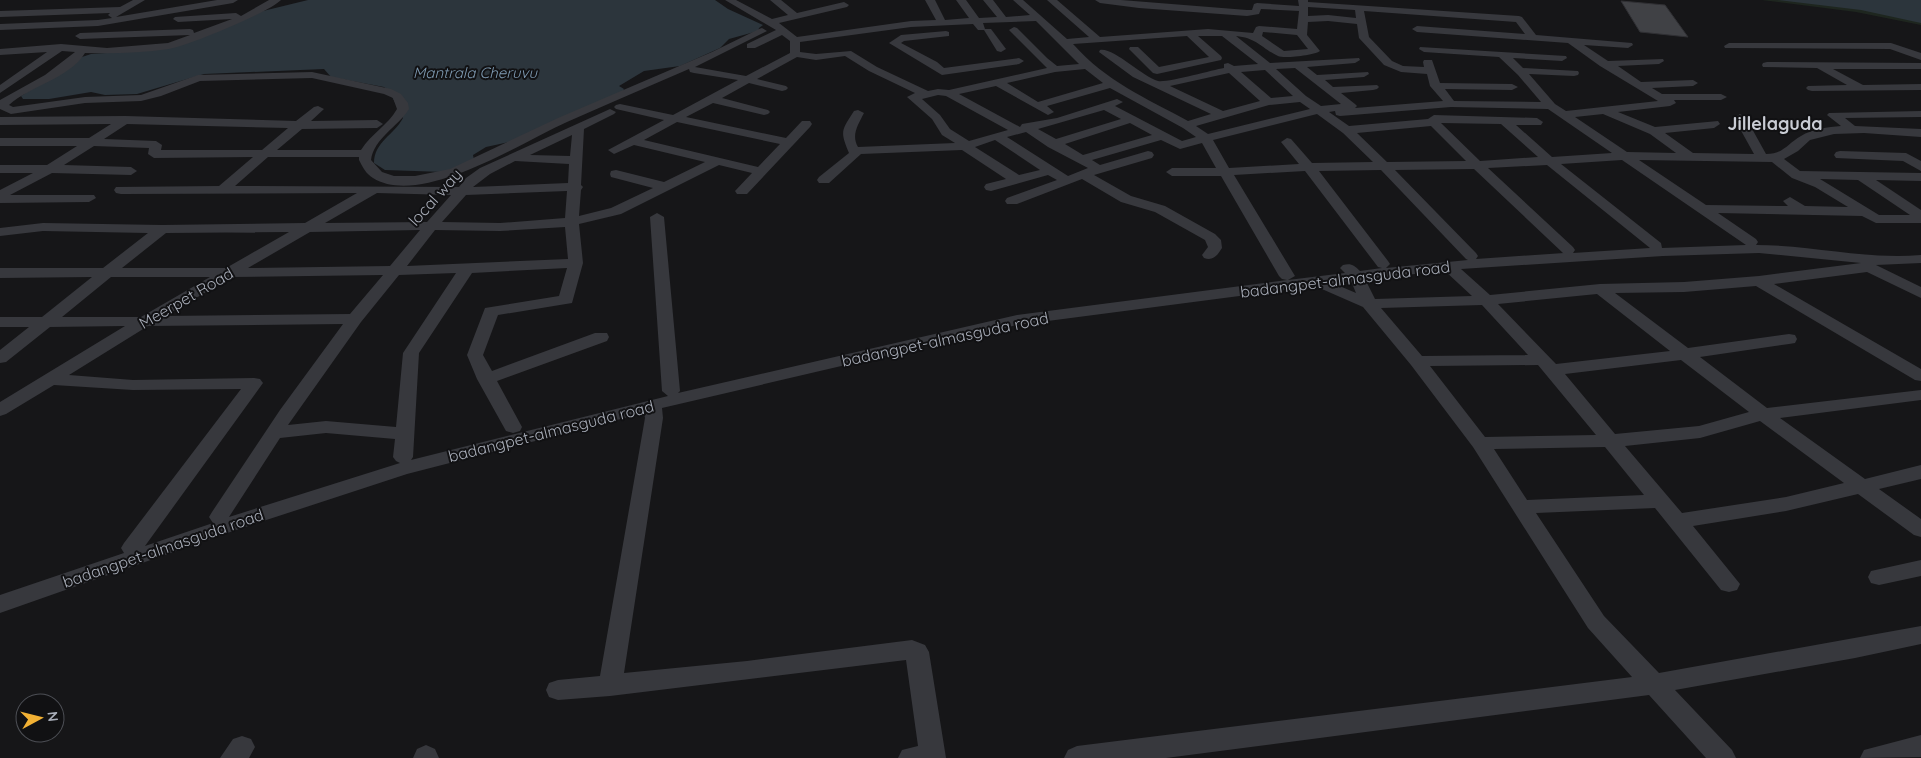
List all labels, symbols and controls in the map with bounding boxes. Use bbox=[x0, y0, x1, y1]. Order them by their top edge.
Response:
water label: Mantrala Cheruvu bbox=[413, 63, 539, 82]
district label: Jillelaguda bbox=[1727, 112, 1823, 135]
street label: local way bbox=[404, 164, 466, 230]
street label: badangpet-almasguda road bbox=[1239, 256, 1451, 302]
street label: Meerpet Road bbox=[135, 263, 237, 333]
street label: badangpet-almasguda road bbox=[840, 307, 1050, 371]
street label: badangpet-almasguda road bbox=[446, 396, 656, 466]
street label: badangpet-almasguda road bbox=[60, 504, 266, 592]
north arrow bbox=[15, 693, 65, 743]
text: N bbox=[43, 710, 62, 723]

